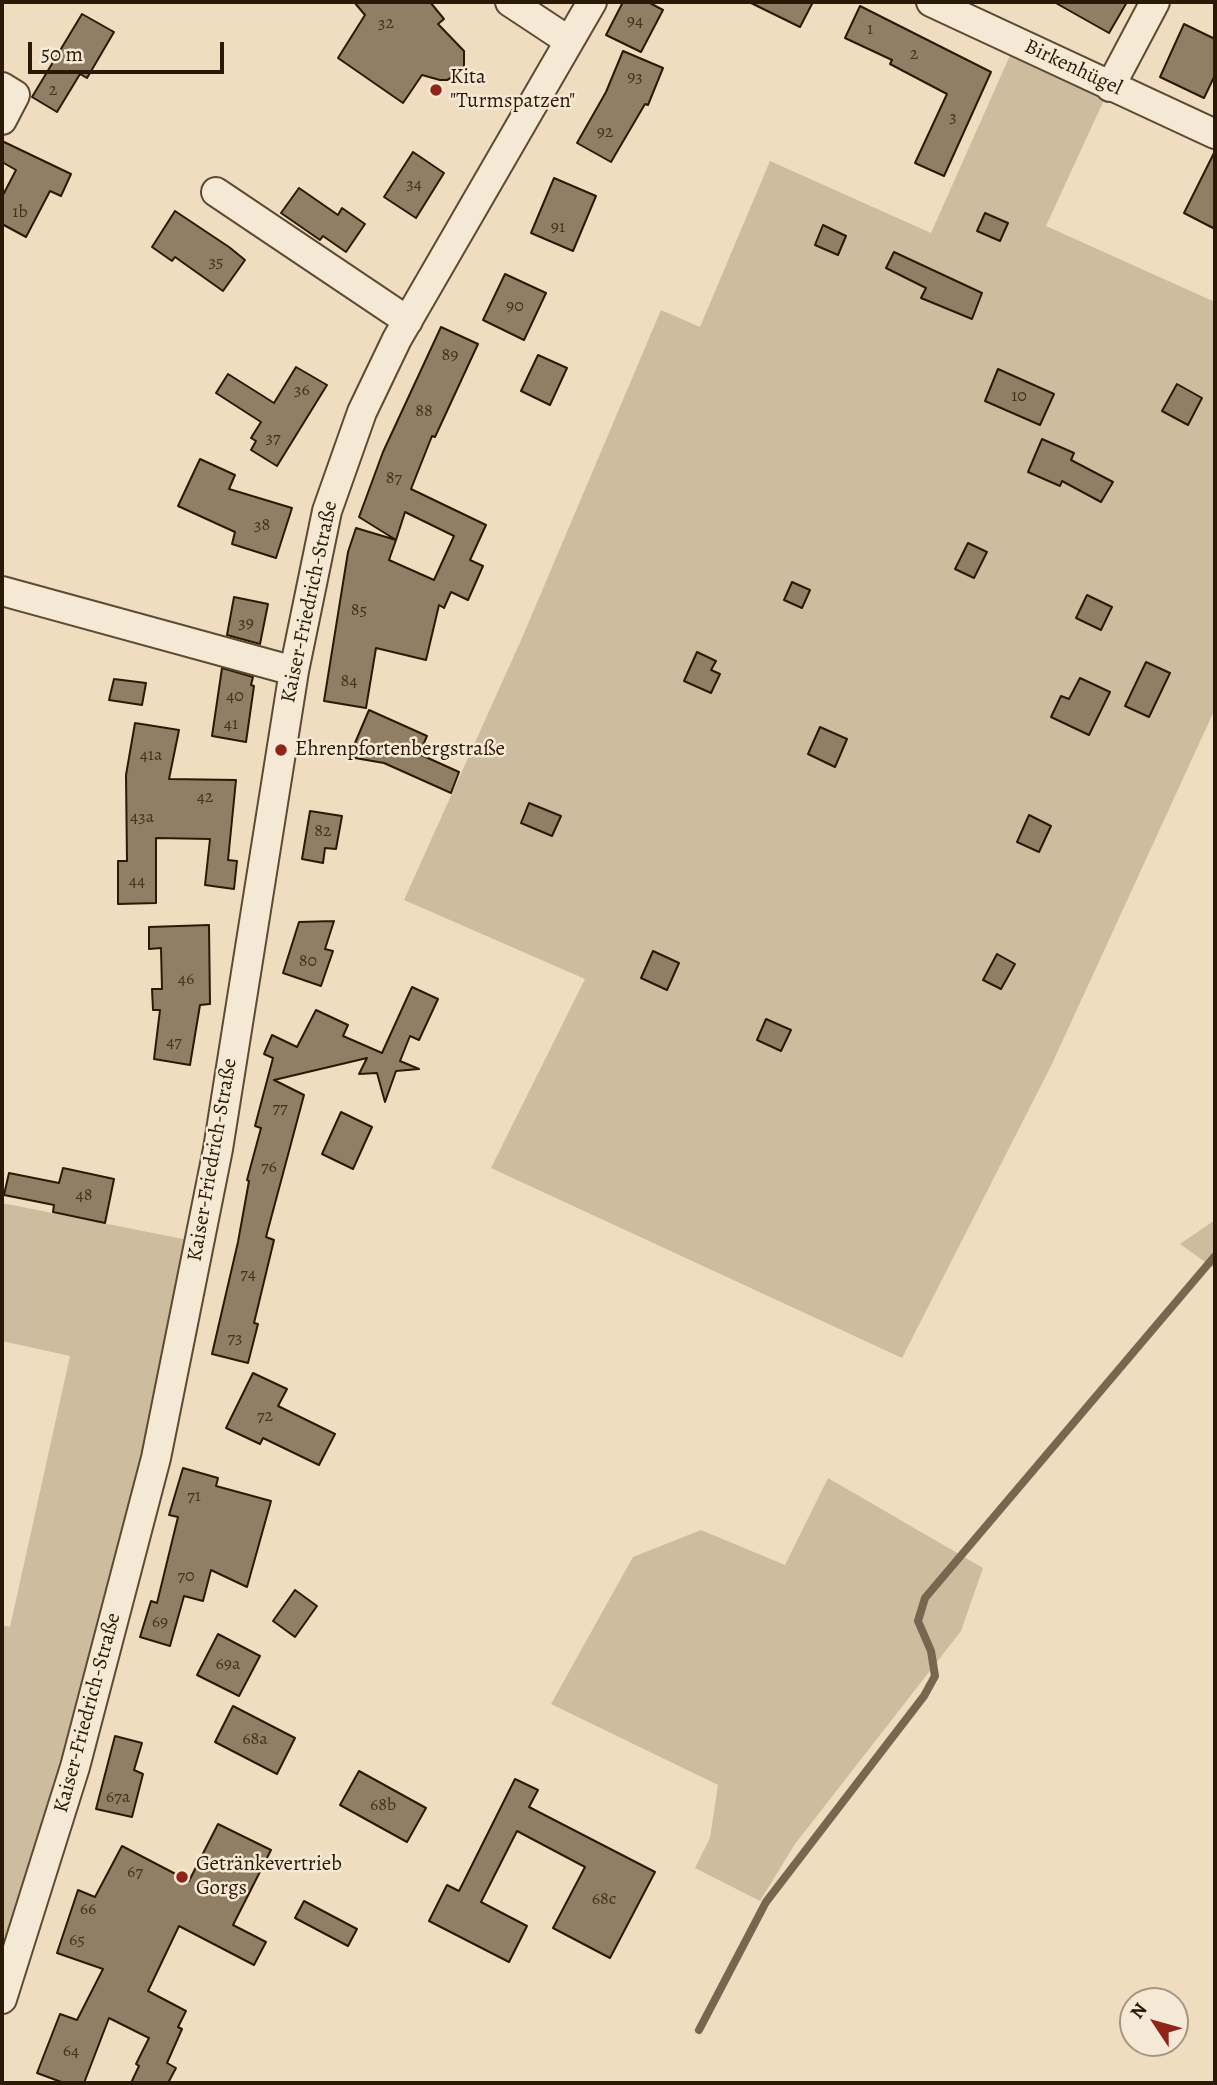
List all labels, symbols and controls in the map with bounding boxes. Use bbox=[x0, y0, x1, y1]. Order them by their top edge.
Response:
house number: 94 bbox=[627, 11, 643, 33]
house number: 32 bbox=[378, 13, 394, 35]
house number: 1 bbox=[867, 19, 873, 41]
scale bar bbox=[32, 28, 228, 72]
street label: Birkenhügel bbox=[1020, 34, 1126, 102]
text: 50 m bbox=[41, 40, 83, 68]
house number: 2 bbox=[910, 44, 918, 66]
place label: Kita "Turmspatzen" bbox=[450, 65, 575, 115]
house number: 93 bbox=[627, 67, 643, 89]
house number: 2 bbox=[49, 80, 57, 102]
marker: Kita "Turmspatzen" bbox=[428, 82, 444, 98]
house number: 3 bbox=[949, 107, 957, 129]
house number: 92 bbox=[597, 122, 613, 144]
house number: 34 bbox=[406, 174, 422, 196]
house number: 1b bbox=[12, 202, 28, 224]
house number: 91 bbox=[551, 217, 565, 239]
house number: 35 bbox=[208, 252, 224, 274]
house number: 90 bbox=[506, 296, 524, 318]
house number: 89 bbox=[442, 345, 458, 367]
house number: 36 bbox=[294, 380, 310, 402]
house number: 10 bbox=[1011, 386, 1027, 408]
house number: 88 bbox=[415, 401, 433, 423]
house number: 37 bbox=[265, 428, 281, 450]
house number: 87 bbox=[386, 468, 402, 490]
street label: Kaiser-Friedrich-Straße bbox=[276, 499, 344, 705]
house number: 38 bbox=[254, 515, 270, 537]
house number: 85 bbox=[351, 600, 367, 622]
house number: 39 bbox=[238, 613, 254, 635]
house number: 84 bbox=[341, 671, 357, 693]
house number: 40 bbox=[226, 686, 244, 708]
house number: 41 bbox=[224, 714, 238, 736]
place label: Ehrenpfortenbergstraße bbox=[295, 737, 505, 763]
marker: Ehrenpfortenbergstraße bbox=[273, 742, 289, 758]
house number: 41a bbox=[140, 745, 162, 767]
house number: 42 bbox=[197, 787, 213, 809]
house number: 43a bbox=[130, 807, 154, 829]
house number: 82 bbox=[314, 821, 332, 843]
house number: 44 bbox=[129, 871, 145, 893]
house number: 80 bbox=[299, 951, 317, 973]
house number: 46 bbox=[178, 969, 194, 991]
house number: 47 bbox=[166, 1032, 182, 1054]
street label: Kaiser-Friedrich-Straße bbox=[183, 1056, 243, 1264]
house number: 77 bbox=[272, 1098, 288, 1120]
house number: 76 bbox=[261, 1157, 277, 1179]
house number: 48 bbox=[76, 1185, 92, 1207]
house number: 74 bbox=[240, 1264, 256, 1286]
house number: 73 bbox=[227, 1328, 243, 1350]
house number: 72 bbox=[257, 1406, 273, 1428]
house number: 71 bbox=[187, 1486, 201, 1508]
house number: 70 bbox=[177, 1566, 195, 1588]
street label: Kaiser-Friedrich-Straße bbox=[49, 1610, 127, 1816]
house number: 69 bbox=[152, 1612, 168, 1634]
house number: 69a bbox=[216, 1654, 240, 1676]
house number: 68a bbox=[242, 1729, 268, 1751]
house number: 67a bbox=[106, 1787, 130, 1809]
house number: 68b bbox=[370, 1795, 396, 1817]
place label: Getränkevertrieb Gorgs bbox=[196, 1852, 342, 1902]
house number: 67 bbox=[127, 1862, 143, 1884]
marker: Getränkevertrieb Gorgs bbox=[174, 1869, 190, 1885]
house number: 68c bbox=[592, 1889, 616, 1911]
house number: 66 bbox=[80, 1899, 96, 1921]
house number: 65 bbox=[69, 1930, 85, 1952]
north arrow bbox=[1119, 1987, 1189, 2057]
text: N bbox=[1124, 1998, 1153, 2024]
house number: 64 bbox=[63, 2041, 79, 2063]

